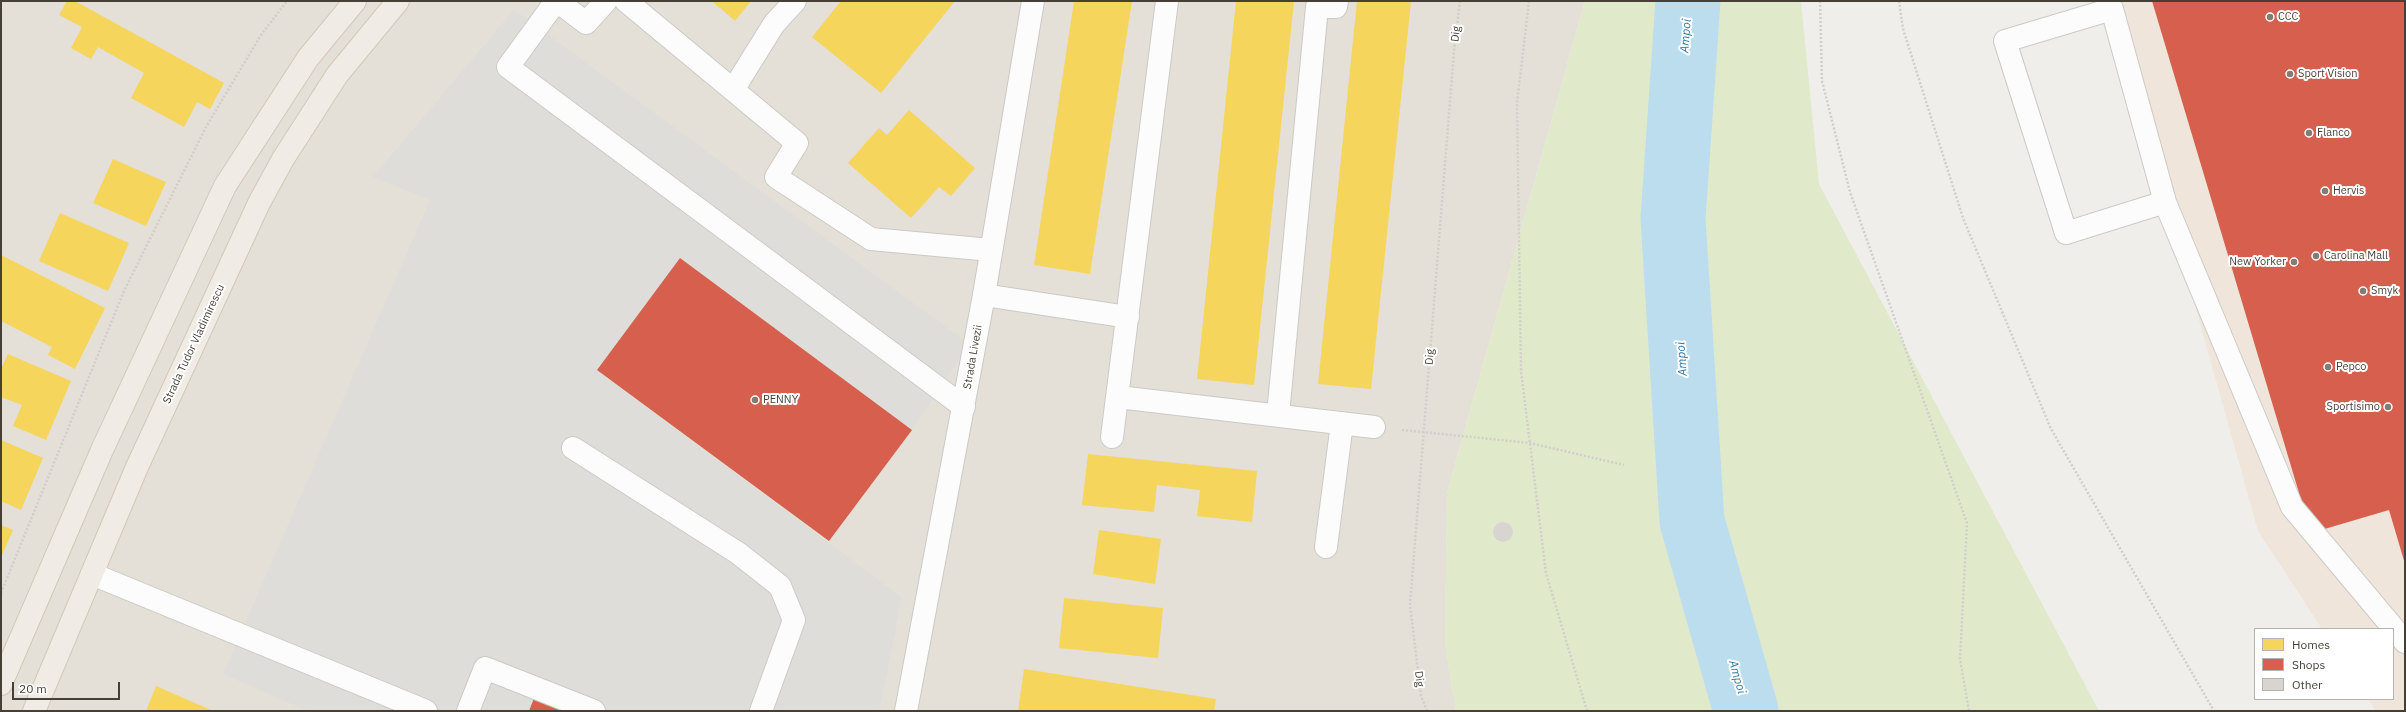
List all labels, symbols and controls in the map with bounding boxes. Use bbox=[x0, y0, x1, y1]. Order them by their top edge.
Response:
place label: CCC bbox=[2278, 10, 2298, 24]
marker: CCC bbox=[2265, 12, 2275, 22]
water label: Ampoi bbox=[1678, 18, 1694, 54]
street label: Dig bbox=[1448, 25, 1464, 43]
place label: Sport Vision bbox=[2298, 67, 2357, 81]
marker: Sport Vision bbox=[2285, 69, 2295, 79]
place label: Flanco bbox=[2317, 126, 2350, 140]
marker: Flanco bbox=[2304, 128, 2314, 138]
place label: Hervis bbox=[2333, 184, 2364, 198]
marker: Hervis bbox=[2320, 186, 2330, 196]
place label: Carolina Mall bbox=[2324, 249, 2388, 263]
marker: Carolina Mall bbox=[2311, 251, 2321, 261]
place label: New Yorker bbox=[2229, 255, 2286, 269]
marker: New Yorker bbox=[2289, 257, 2299, 267]
street label: Strada Tudor Vladimirescu bbox=[160, 282, 228, 406]
place label: Smyk bbox=[2371, 284, 2398, 298]
marker: Smyk bbox=[2358, 286, 2368, 296]
street label: Strada Livezii bbox=[961, 324, 985, 390]
water label: Ampoi bbox=[1674, 341, 1690, 377]
street label: Dig bbox=[1423, 348, 1437, 366]
place label: Pepco bbox=[2336, 360, 2366, 374]
marker: Pepco bbox=[2323, 362, 2333, 372]
place label: PENNY bbox=[763, 393, 798, 407]
marker: PENNY bbox=[750, 395, 760, 405]
place label: Sportisimo bbox=[2327, 400, 2380, 414]
marker: Sportisimo bbox=[2383, 402, 2393, 412]
legend bbox=[2254, 628, 2394, 700]
text: Homes bbox=[2292, 637, 2330, 652]
text: Shops bbox=[2292, 657, 2325, 672]
water label: Ampoi bbox=[1725, 659, 1749, 695]
street label: Dig bbox=[1411, 670, 1427, 688]
scale bar bbox=[14, 674, 122, 700]
text: Other bbox=[2292, 677, 2323, 692]
text: 20 m bbox=[19, 681, 47, 696]

